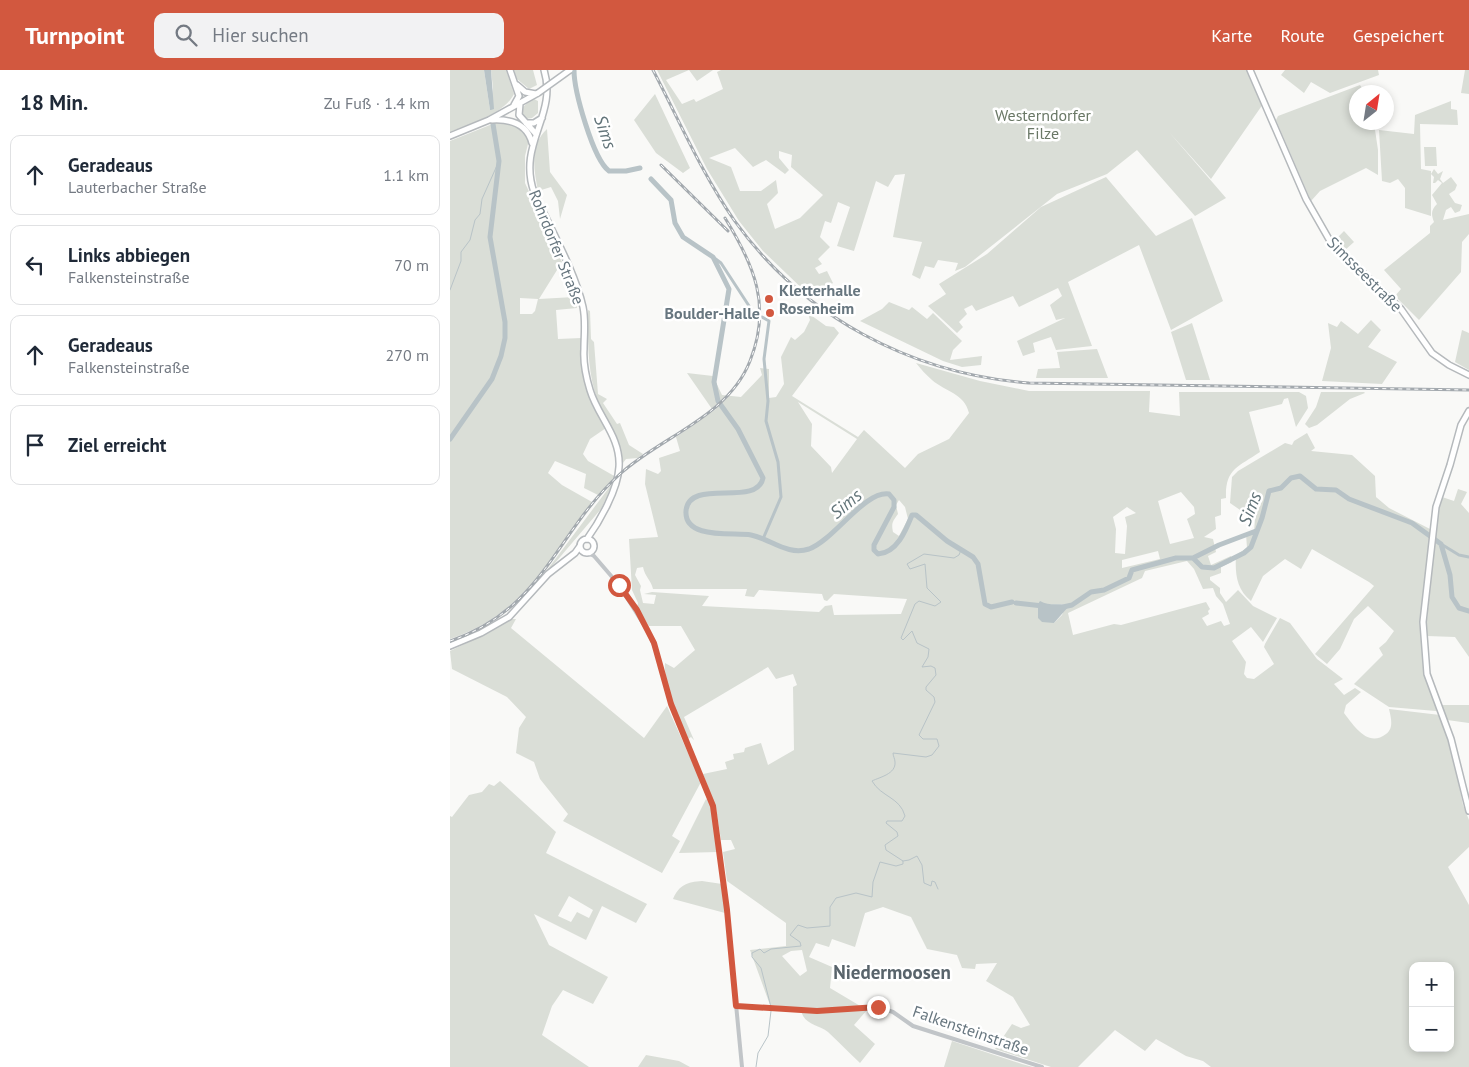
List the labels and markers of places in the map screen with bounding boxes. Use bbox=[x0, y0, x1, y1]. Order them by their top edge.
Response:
place label: Kletterhalle Rosenheim bbox=[779, 280, 861, 318]
marker: Kletterhalle Rosenheim bbox=[763, 293, 775, 305]
place label: Boulder-Halle bbox=[665, 303, 760, 323]
marker: Boulder-Halle bbox=[764, 307, 776, 319]

